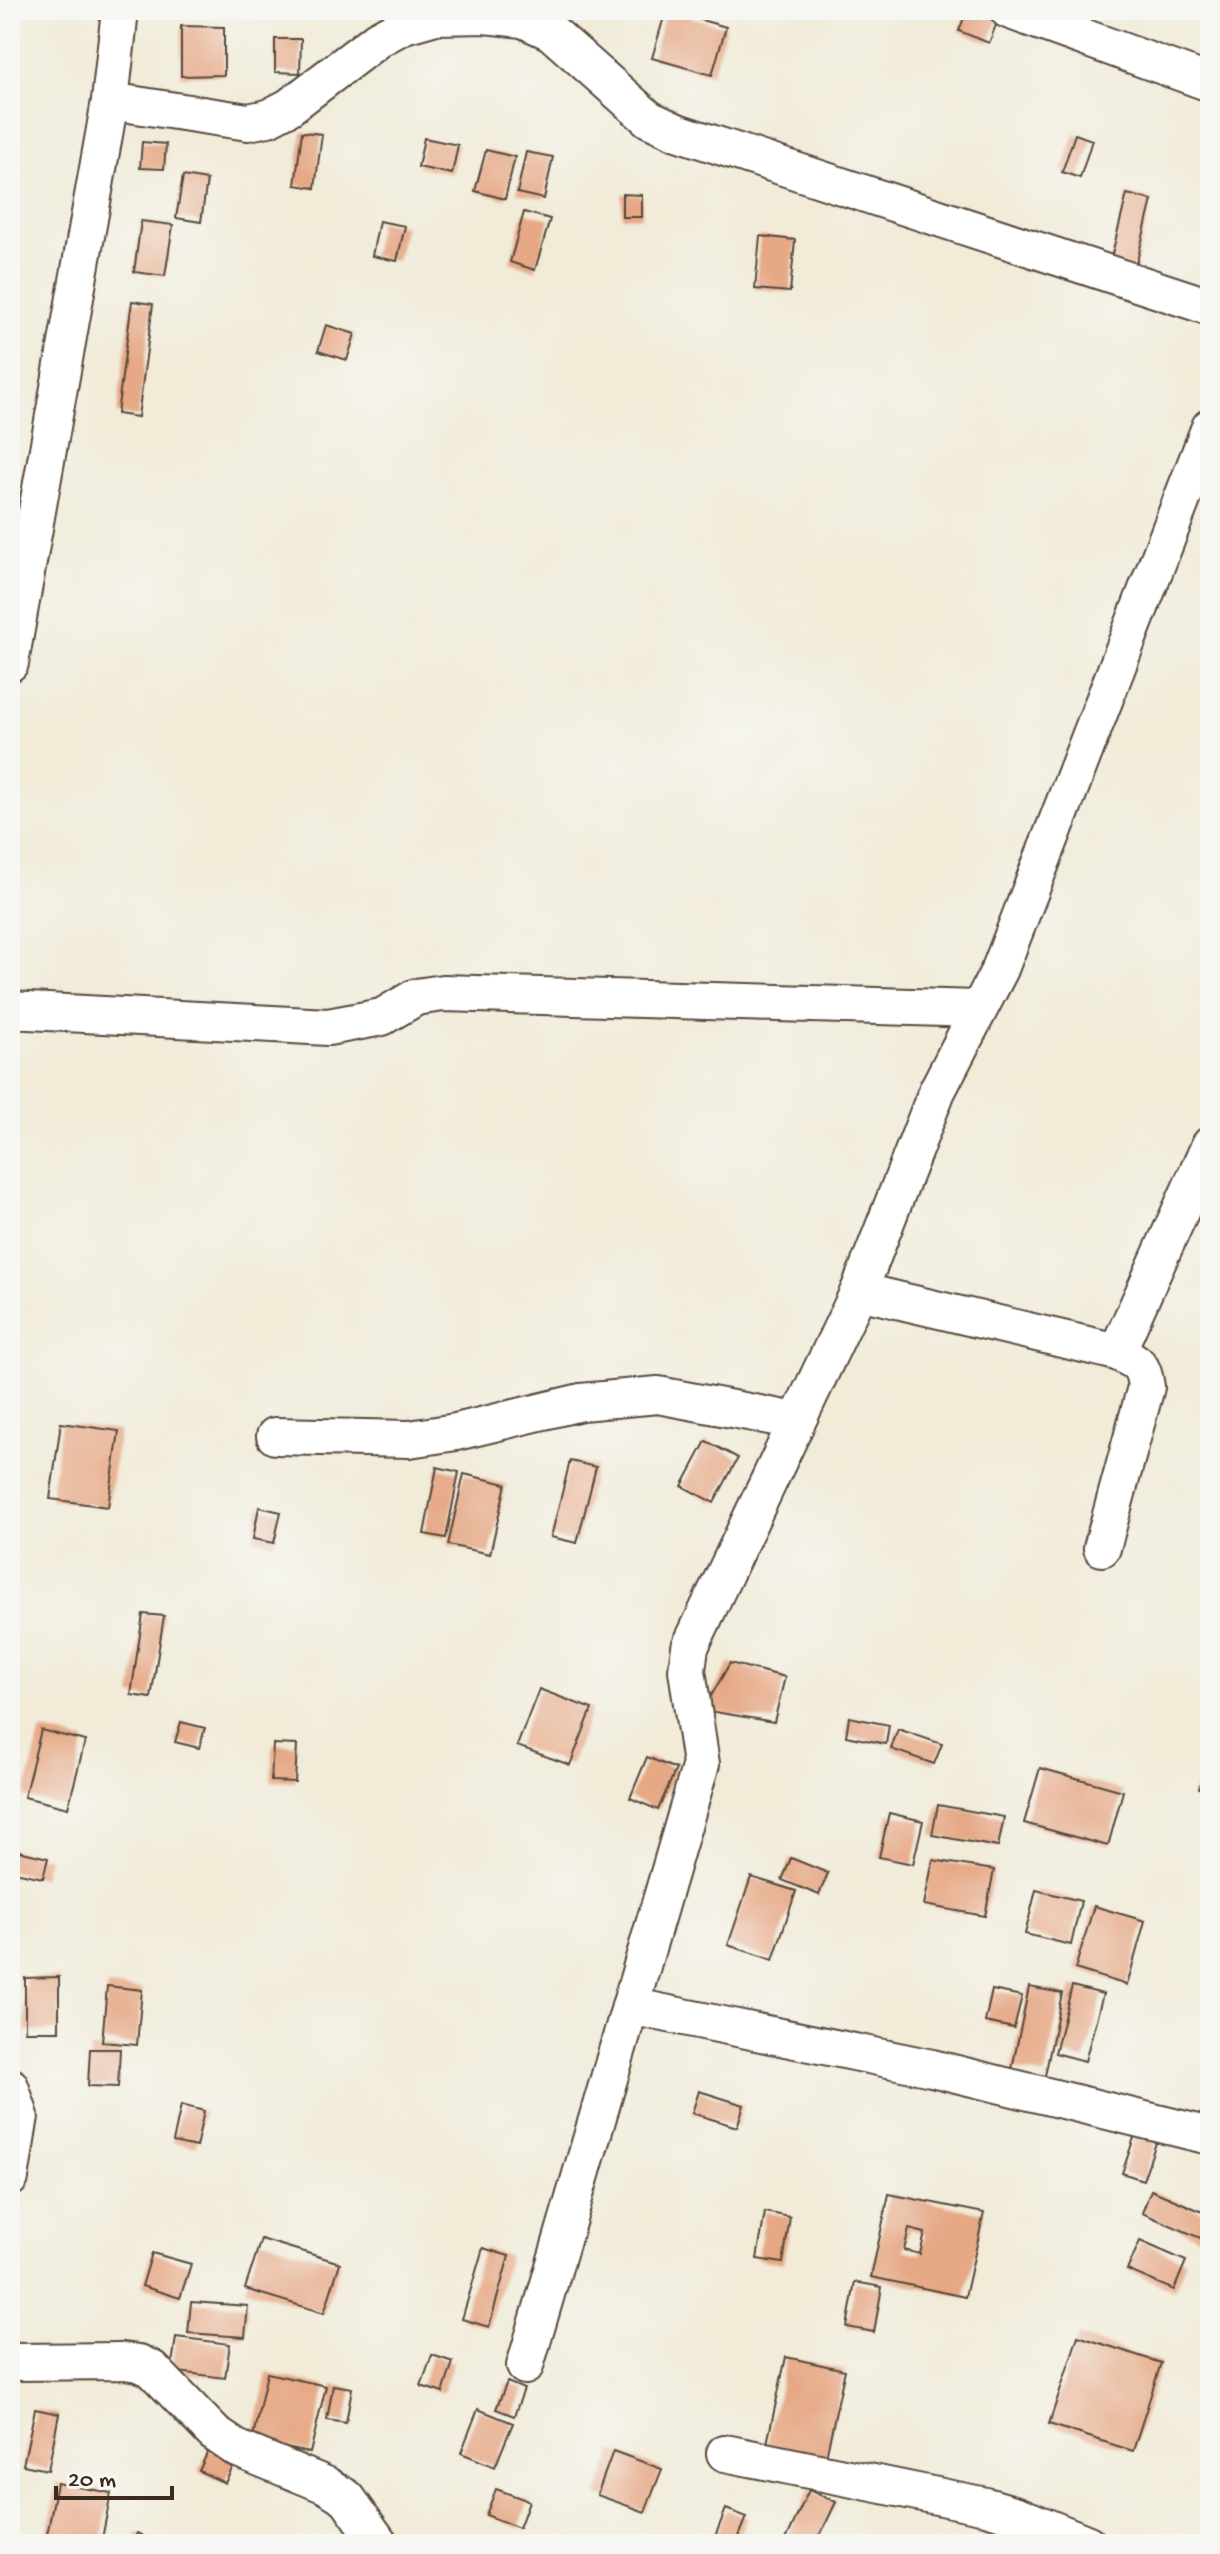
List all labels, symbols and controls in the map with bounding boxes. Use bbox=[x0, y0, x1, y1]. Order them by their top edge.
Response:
scale bar bbox=[56, 2450, 172, 2500]
text: 20 m bbox=[68, 2467, 116, 2496]

